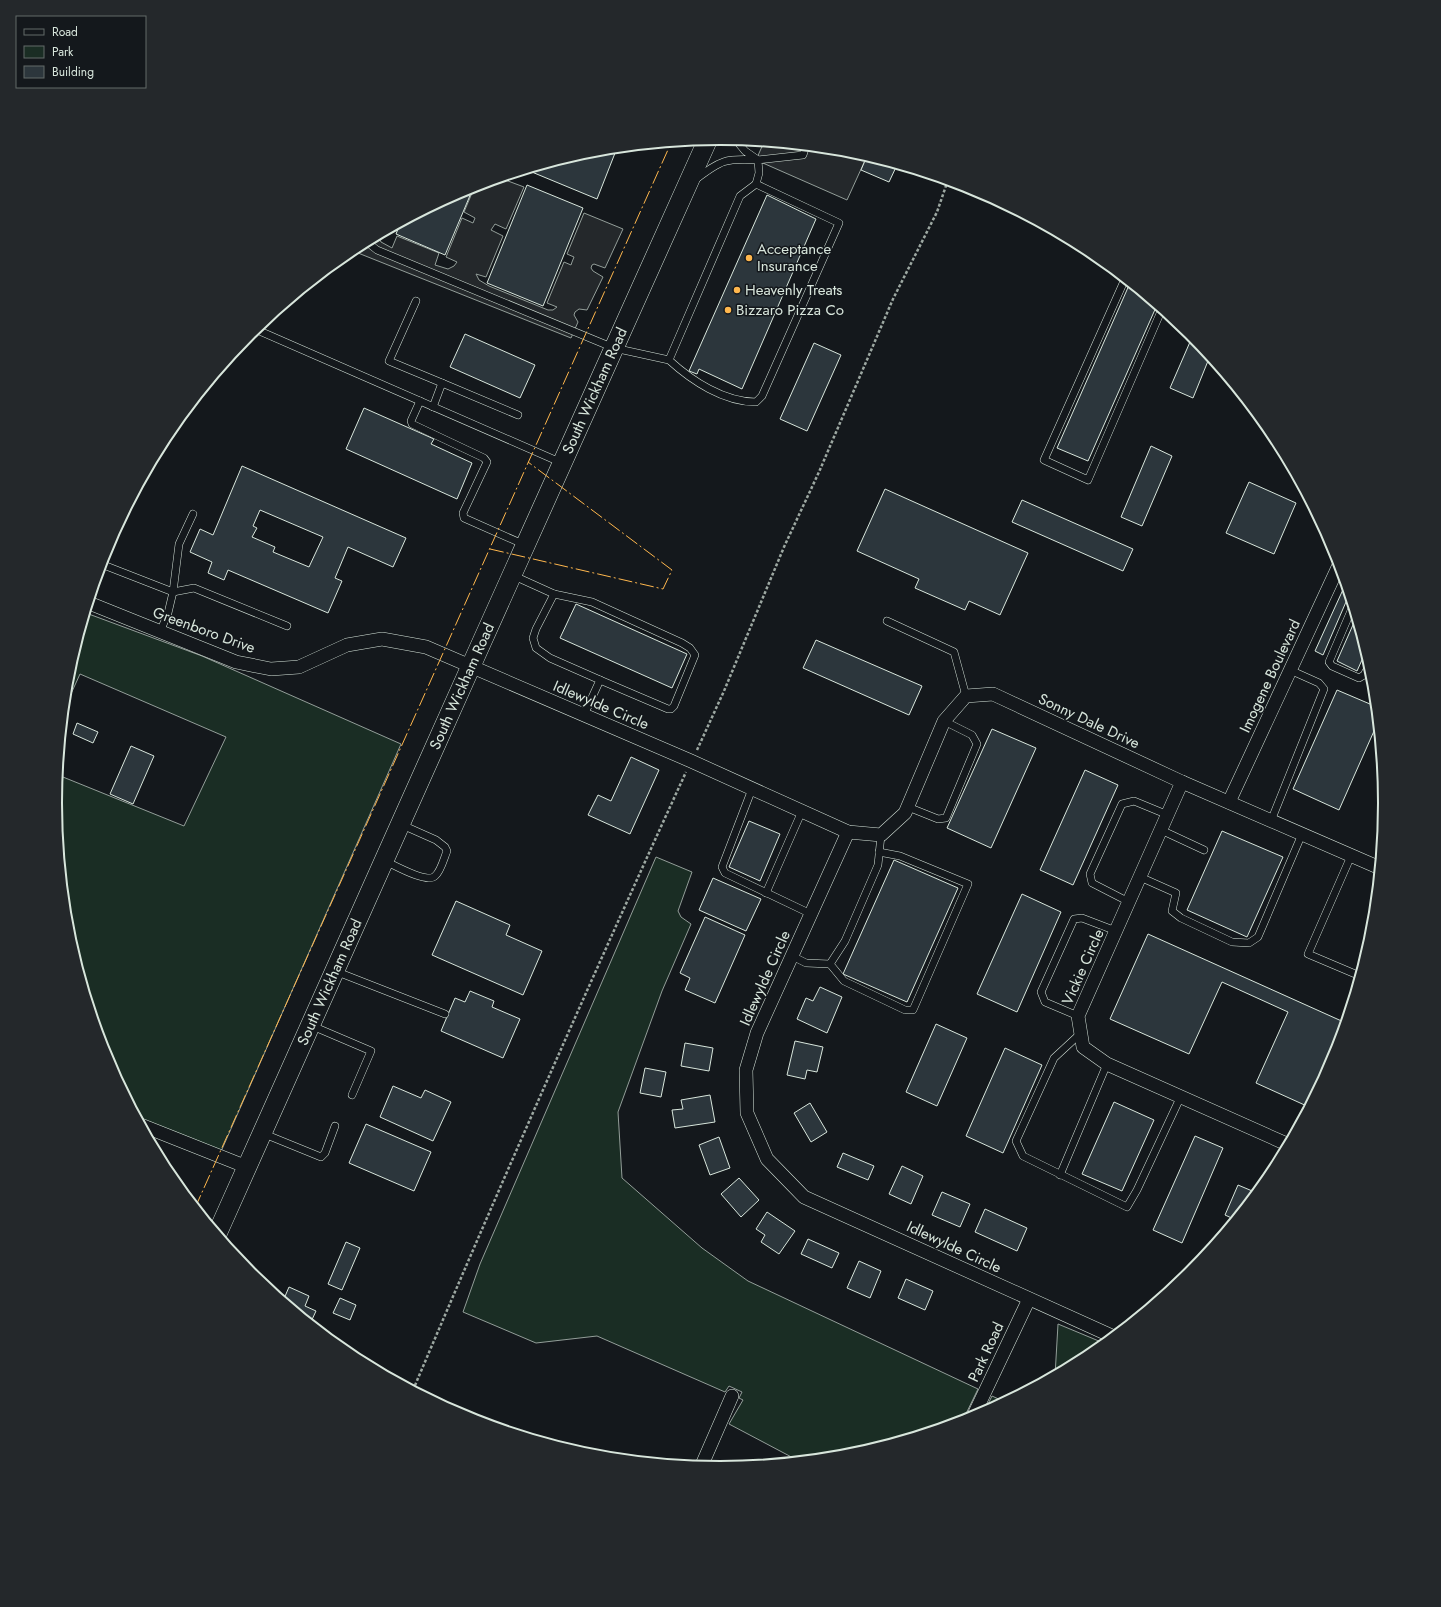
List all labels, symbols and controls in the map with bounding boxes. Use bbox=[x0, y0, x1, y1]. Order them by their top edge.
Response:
legend bbox=[16, 16, 146, 88]
text: Road bbox=[52, 23, 78, 41]
text: Park bbox=[52, 43, 74, 61]
text: Building bbox=[52, 63, 94, 81]
place label: Acceptance Insurance bbox=[757, 238, 831, 277]
marker: Acceptance Insurance bbox=[744, 253, 754, 263]
place label: Heavenly Treats bbox=[745, 279, 842, 301]
marker: Heavenly Treats bbox=[732, 285, 742, 295]
place label: Bizzaro Pizza Co bbox=[736, 299, 844, 321]
marker: Bizzaro Pizza Co bbox=[723, 305, 733, 315]
street label: South Wickham Road bbox=[557, 324, 633, 458]
street label: Greenboro Drive bbox=[150, 601, 259, 659]
street label: Imogene Boulevard bbox=[1234, 616, 1306, 736]
street label: South Wickham Road bbox=[424, 619, 500, 753]
street label: Idlewylde Circle bbox=[550, 675, 653, 735]
street label: Sonny Dale Drive bbox=[1035, 688, 1144, 754]
street label: South Wickham Road bbox=[292, 915, 368, 1049]
street label: Vickie Circle bbox=[1056, 925, 1110, 1009]
street label: Idlewylde Circle bbox=[734, 927, 796, 1029]
street label: Idlewylde Circle bbox=[903, 1215, 1005, 1279]
street label: Park Road bbox=[963, 1319, 1009, 1385]

